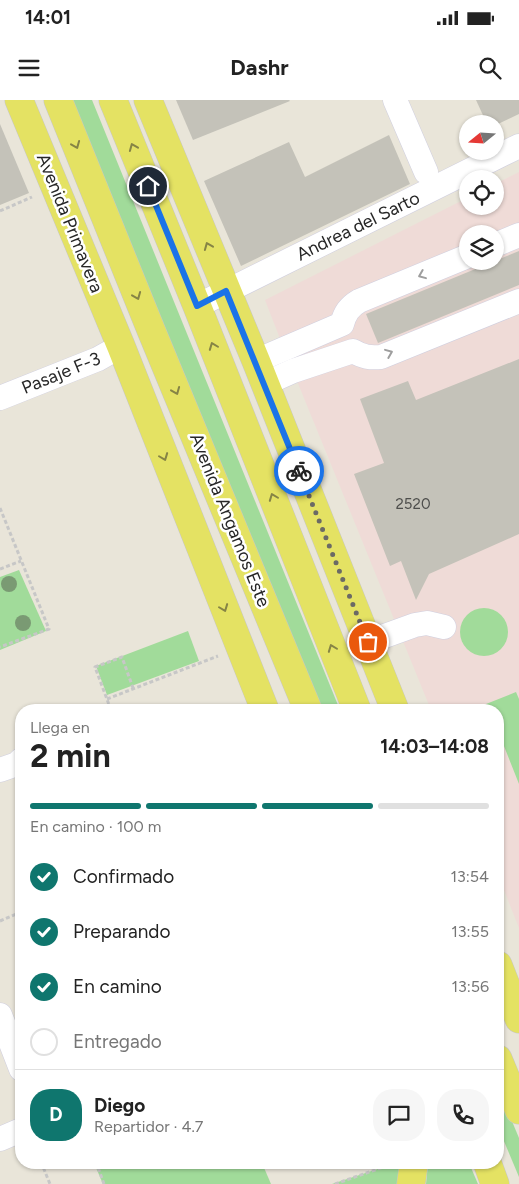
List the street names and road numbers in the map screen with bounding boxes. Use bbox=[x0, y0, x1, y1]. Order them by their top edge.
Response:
street label: Avenida Primavera bbox=[32, 150, 108, 296]
street label: Andrea del Sarto bbox=[293, 187, 423, 265]
street label: Pasaje F-3 bbox=[18, 347, 104, 399]
street label: Avenida Angamos Este bbox=[185, 430, 275, 610]

